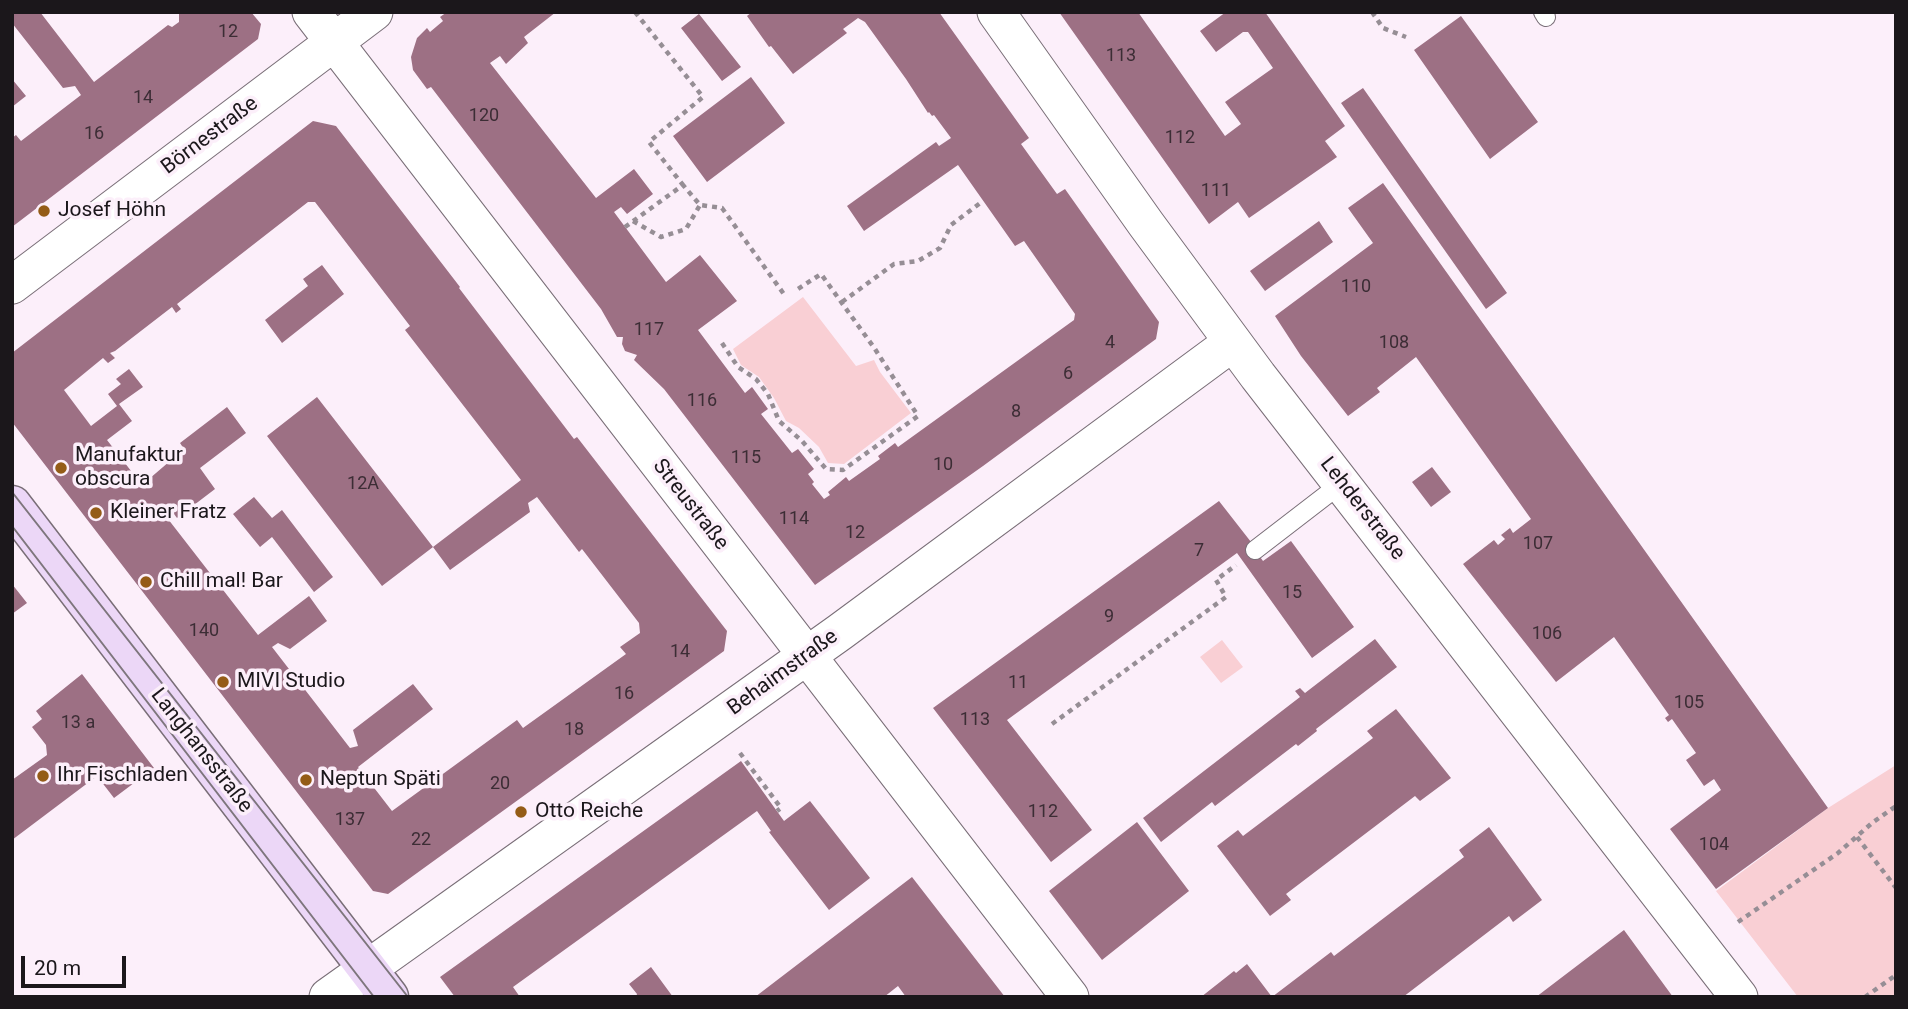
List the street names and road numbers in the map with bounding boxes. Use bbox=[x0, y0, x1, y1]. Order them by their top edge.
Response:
street label: Börnestraße bbox=[157, 92, 263, 180]
street label: Lehderstraße bbox=[1314, 453, 1410, 565]
street label: Streustraße bbox=[647, 455, 733, 555]
street label: Behaimstraße bbox=[723, 625, 843, 721]
street label: Langhansstraße bbox=[145, 684, 257, 818]

